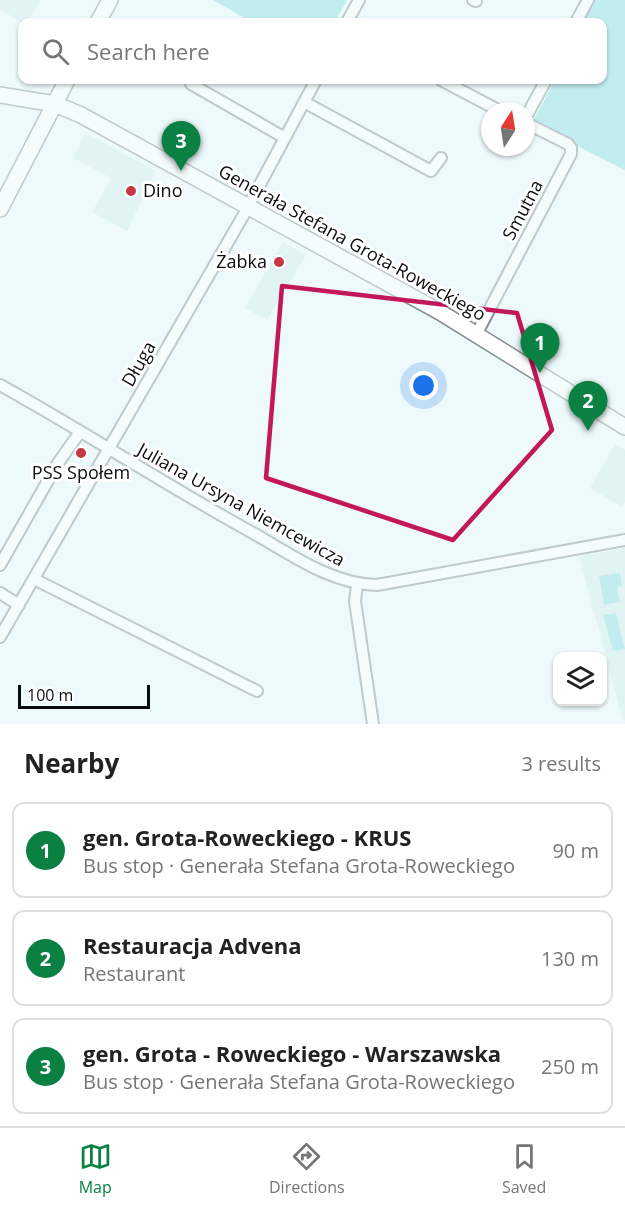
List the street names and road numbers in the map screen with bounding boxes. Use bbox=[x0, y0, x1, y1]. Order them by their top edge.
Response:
street label: Generała Stefana Grota-Roweckiego bbox=[215, 158, 490, 326]
street label: Smutna bbox=[496, 175, 548, 244]
street label: Długa bbox=[116, 337, 161, 390]
street label: Juliana Ursyna Niemcewicza bbox=[132, 436, 349, 571]

